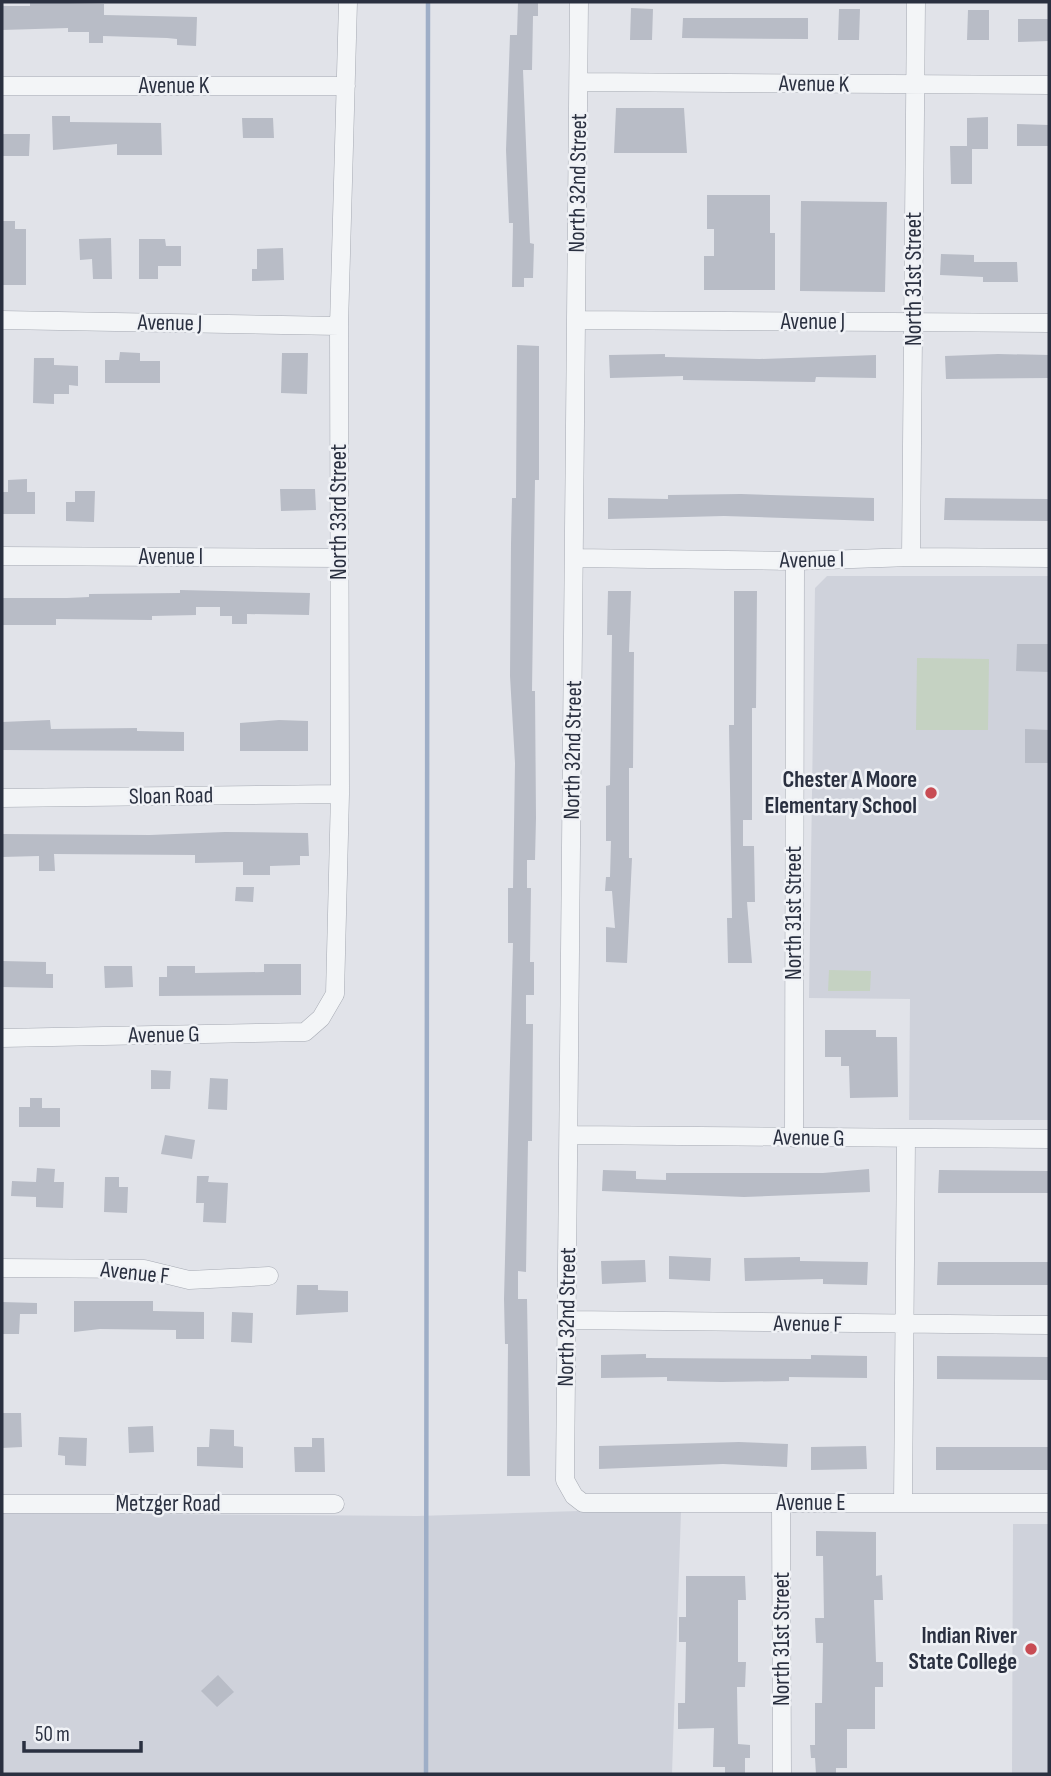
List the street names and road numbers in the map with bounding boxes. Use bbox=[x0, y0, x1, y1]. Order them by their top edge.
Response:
street label: Avenue K bbox=[778, 69, 850, 99]
street label: Avenue K bbox=[138, 72, 210, 100]
street label: North 32nd Street bbox=[563, 113, 593, 253]
street label: North 31st Street bbox=[900, 212, 928, 346]
street label: Avenue J bbox=[136, 308, 203, 338]
street label: Avenue J bbox=[780, 308, 845, 336]
street label: North 33rd Street bbox=[325, 444, 353, 580]
street label: Avenue I bbox=[138, 543, 203, 571]
street label: Avenue I bbox=[778, 545, 845, 575]
street label: North 32nd Street bbox=[558, 680, 588, 820]
street label: Sloan Road bbox=[129, 781, 213, 811]
street label: North 31st Street bbox=[780, 846, 808, 980]
street label: Avenue G bbox=[127, 1020, 200, 1050]
street label: Avenue G bbox=[772, 1123, 845, 1153]
street label: North 32nd Street bbox=[552, 1247, 582, 1387]
street label: Avenue F bbox=[98, 1255, 171, 1291]
street label: Avenue F bbox=[772, 1309, 843, 1339]
street label: Avenue E bbox=[775, 1489, 846, 1517]
street label: Metzger Road bbox=[115, 1490, 221, 1518]
street label: North 31st Street bbox=[768, 1572, 796, 1706]

